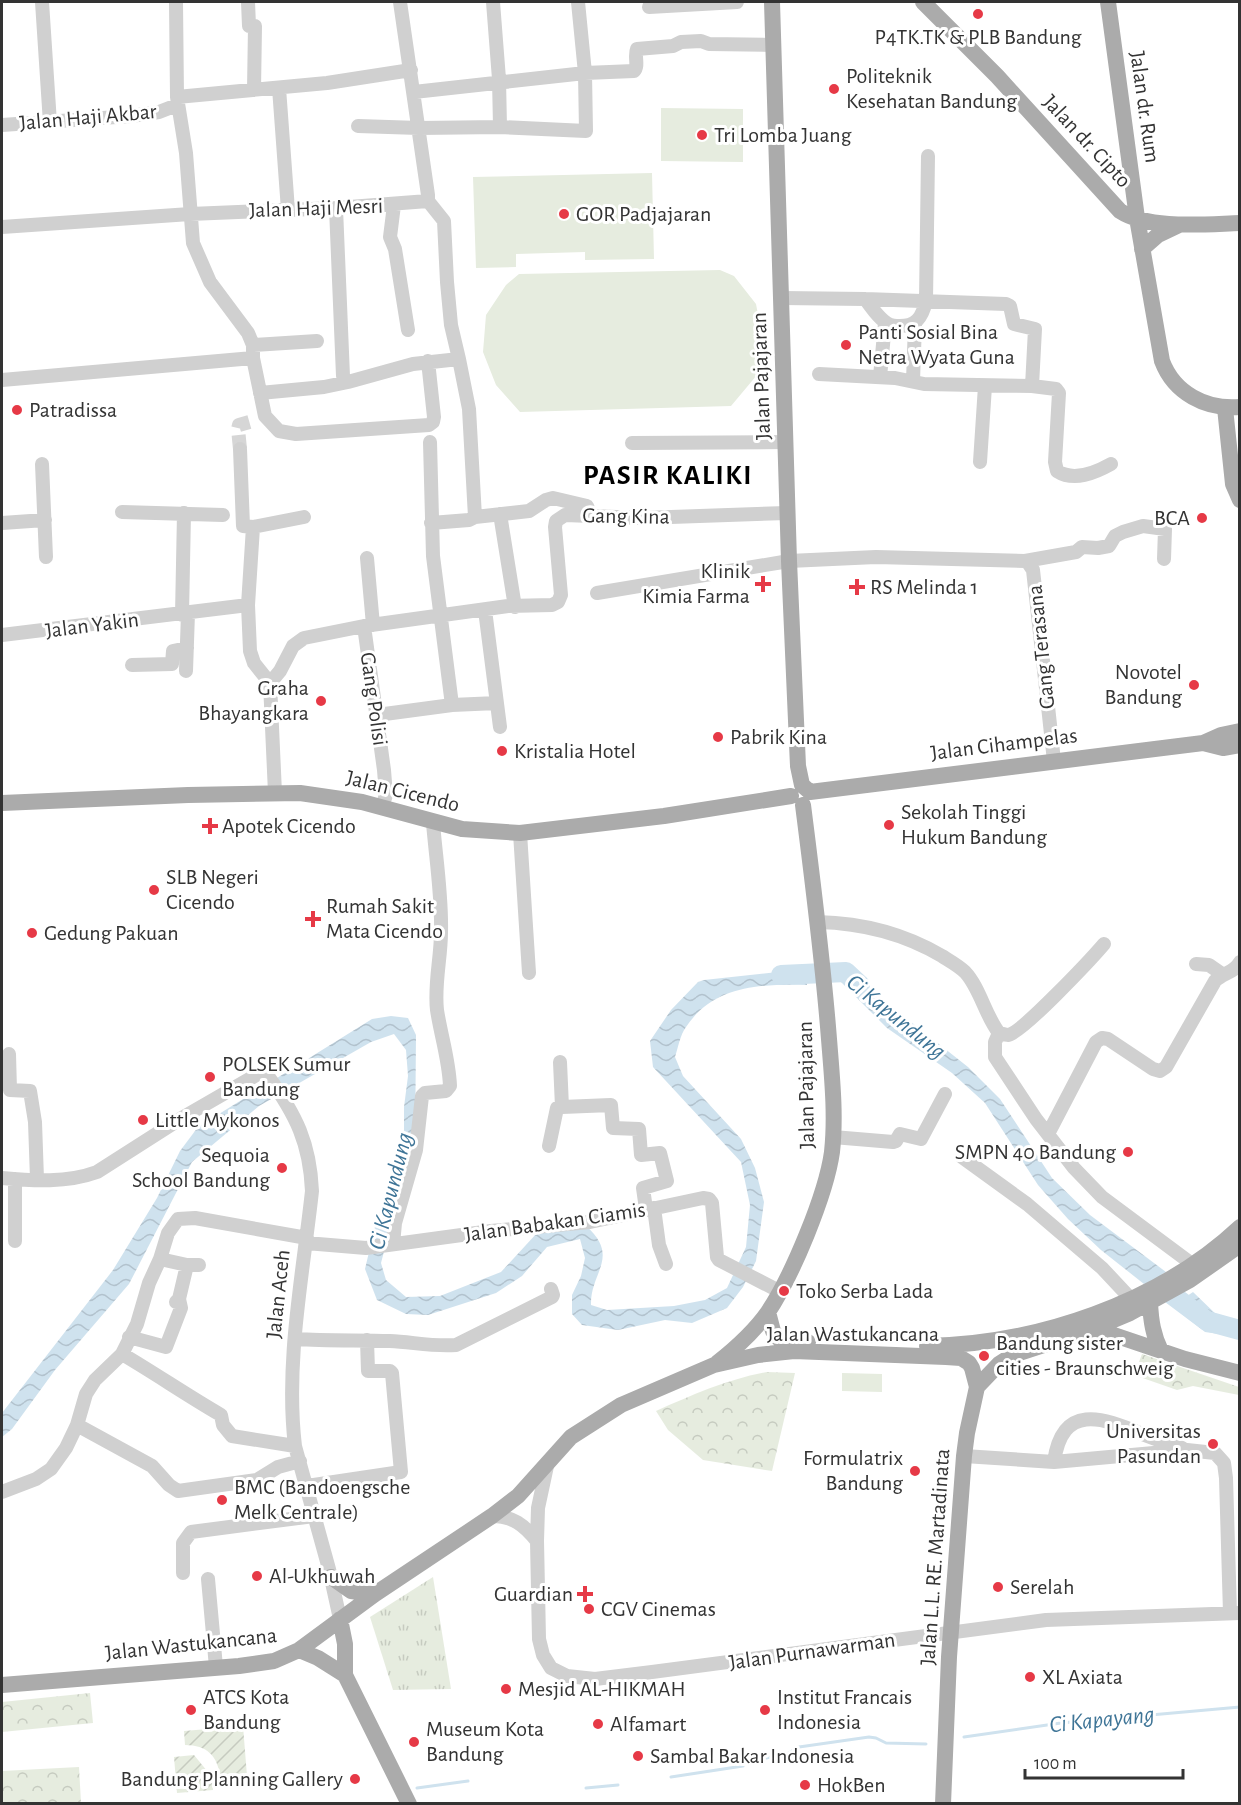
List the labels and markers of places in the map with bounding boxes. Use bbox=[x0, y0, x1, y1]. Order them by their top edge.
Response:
marker: P4TK.TK & PLB Bandung bbox=[971, 7, 985, 21]
place label: P4TK.TK & PLB Bandung bbox=[875, 26, 1082, 48]
place label: Politeknik Kesehatan Bandung bbox=[846, 65, 1017, 112]
marker: Politeknik Kesehatan Bandung bbox=[827, 82, 841, 96]
place label: Tri Lomba Juang bbox=[714, 124, 852, 146]
marker: Tri Lomba Juang bbox=[695, 128, 709, 142]
place label: GOR Padjajaran bbox=[576, 203, 711, 225]
marker: GOR Padjajaran bbox=[557, 207, 571, 221]
place label: Panti Sosial Bina Netra Wyata Guna bbox=[858, 321, 1015, 368]
marker: Panti Sosial Bina Netra Wyata Guna bbox=[839, 338, 853, 352]
place label: Patradissa bbox=[29, 399, 117, 421]
marker: Patradissa bbox=[10, 403, 24, 417]
place label: BCA bbox=[1154, 507, 1190, 529]
marker: BCA bbox=[1195, 511, 1209, 525]
place label: Klinik Kimia Farma bbox=[642, 560, 750, 607]
marker: Klinik Kimia Farma bbox=[754, 575, 772, 593]
place label: RS Melinda 1 bbox=[870, 576, 978, 598]
marker: RS Melinda 1 bbox=[848, 578, 866, 596]
place label: Novotel Bandung bbox=[1104, 661, 1182, 708]
place label: Graha Bhayangkara bbox=[198, 677, 309, 724]
marker: Novotel Bandung bbox=[1187, 678, 1201, 692]
marker: Graha Bhayangkara bbox=[314, 694, 328, 708]
place label: Pabrik Kina bbox=[730, 726, 827, 748]
marker: Pabrik Kina bbox=[711, 730, 725, 744]
place label: Kristalia Hotel bbox=[514, 740, 636, 762]
marker: Kristalia Hotel bbox=[495, 744, 509, 758]
place label: Sekolah Tinggi Hukum Bandung bbox=[901, 801, 1047, 848]
place label: Apotek Cicendo bbox=[222, 815, 356, 837]
marker: Sekolah Tinggi Hukum Bandung bbox=[882, 818, 896, 832]
marker: Apotek Cicendo bbox=[203, 819, 217, 833]
place label: SLB Negeri Cicendo bbox=[166, 866, 259, 913]
marker: SLB Negeri Cicendo bbox=[147, 883, 161, 897]
place label: Rumah Sakit Mata Cicendo bbox=[326, 895, 443, 942]
marker: Rumah Sakit Mata Cicendo bbox=[304, 910, 322, 928]
place label: Gedung Pakuan bbox=[44, 922, 179, 944]
marker: Gedung Pakuan bbox=[25, 926, 39, 940]
place label: POLSEK Sumur Bandung bbox=[222, 1053, 350, 1100]
marker: POLSEK Sumur Bandung bbox=[203, 1070, 217, 1084]
place label: Little Mykonos bbox=[155, 1109, 280, 1131]
marker: Little Mykonos bbox=[136, 1113, 150, 1127]
place label: SMPN 40 Bandung bbox=[955, 1141, 1116, 1163]
place label: Sequoia School Bandung bbox=[132, 1144, 270, 1191]
marker: SMPN 40 Bandung bbox=[1121, 1145, 1135, 1159]
marker: Sequoia School Bandung bbox=[275, 1161, 289, 1175]
place label: Toko Serba Lada bbox=[796, 1280, 933, 1302]
marker: Toko Serba Lada bbox=[777, 1284, 791, 1298]
place label: Bandung sister cities - Braunschweig bbox=[996, 1332, 1174, 1379]
marker: Bandung sister cities - Braunschweig bbox=[977, 1349, 991, 1363]
place label: Universitas Pasundan bbox=[1106, 1420, 1201, 1467]
marker: Universitas Pasundan bbox=[1206, 1437, 1220, 1451]
place label: Formulatrix Bandung bbox=[803, 1447, 903, 1494]
marker: Formulatrix Bandung bbox=[908, 1464, 922, 1478]
place label: BMC (Bandoengsche Melk Centrale) bbox=[234, 1476, 410, 1523]
marker: BMC (Bandoengsche Melk Centrale) bbox=[215, 1493, 229, 1507]
place label: Al-Ukhuwah bbox=[269, 1565, 376, 1587]
marker: Al-Ukhuwah bbox=[250, 1569, 264, 1583]
place label: Serelah bbox=[1010, 1576, 1074, 1598]
marker: Serelah bbox=[991, 1580, 1005, 1594]
place label: Guardian bbox=[494, 1583, 573, 1605]
marker: Guardian bbox=[578, 1587, 592, 1601]
place label: CGV Cinemas bbox=[601, 1598, 716, 1620]
marker: CGV Cinemas bbox=[582, 1602, 596, 1616]
place label: XL Axiata bbox=[1042, 1666, 1123, 1688]
marker: XL Axiata bbox=[1023, 1670, 1037, 1684]
place label: Mesjid AL-HIKMAH bbox=[518, 1678, 685, 1700]
marker: Mesjid AL-HIKMAH bbox=[499, 1682, 513, 1696]
place label: ATCS Kota Bandung bbox=[203, 1686, 289, 1733]
place label: Institut Francais Indonesia bbox=[777, 1686, 912, 1733]
marker: ATCS Kota Bandung bbox=[184, 1703, 198, 1717]
marker: Institut Francais Indonesia bbox=[758, 1703, 772, 1717]
place label: Alfamart bbox=[610, 1713, 686, 1735]
marker: Alfamart bbox=[591, 1717, 605, 1731]
place label: Museum Kota Bandung bbox=[426, 1718, 544, 1765]
marker: Museum Kota Bandung bbox=[407, 1735, 421, 1749]
place label: Sambal Bakar Indonesia bbox=[650, 1745, 854, 1767]
marker: Sambal Bakar Indonesia bbox=[631, 1749, 645, 1763]
place label: Bandung Planning Gallery bbox=[121, 1768, 344, 1790]
marker: Bandung Planning Gallery bbox=[348, 1772, 362, 1786]
place label: HokBen bbox=[817, 1774, 886, 1796]
marker: HokBen bbox=[798, 1778, 812, 1792]

